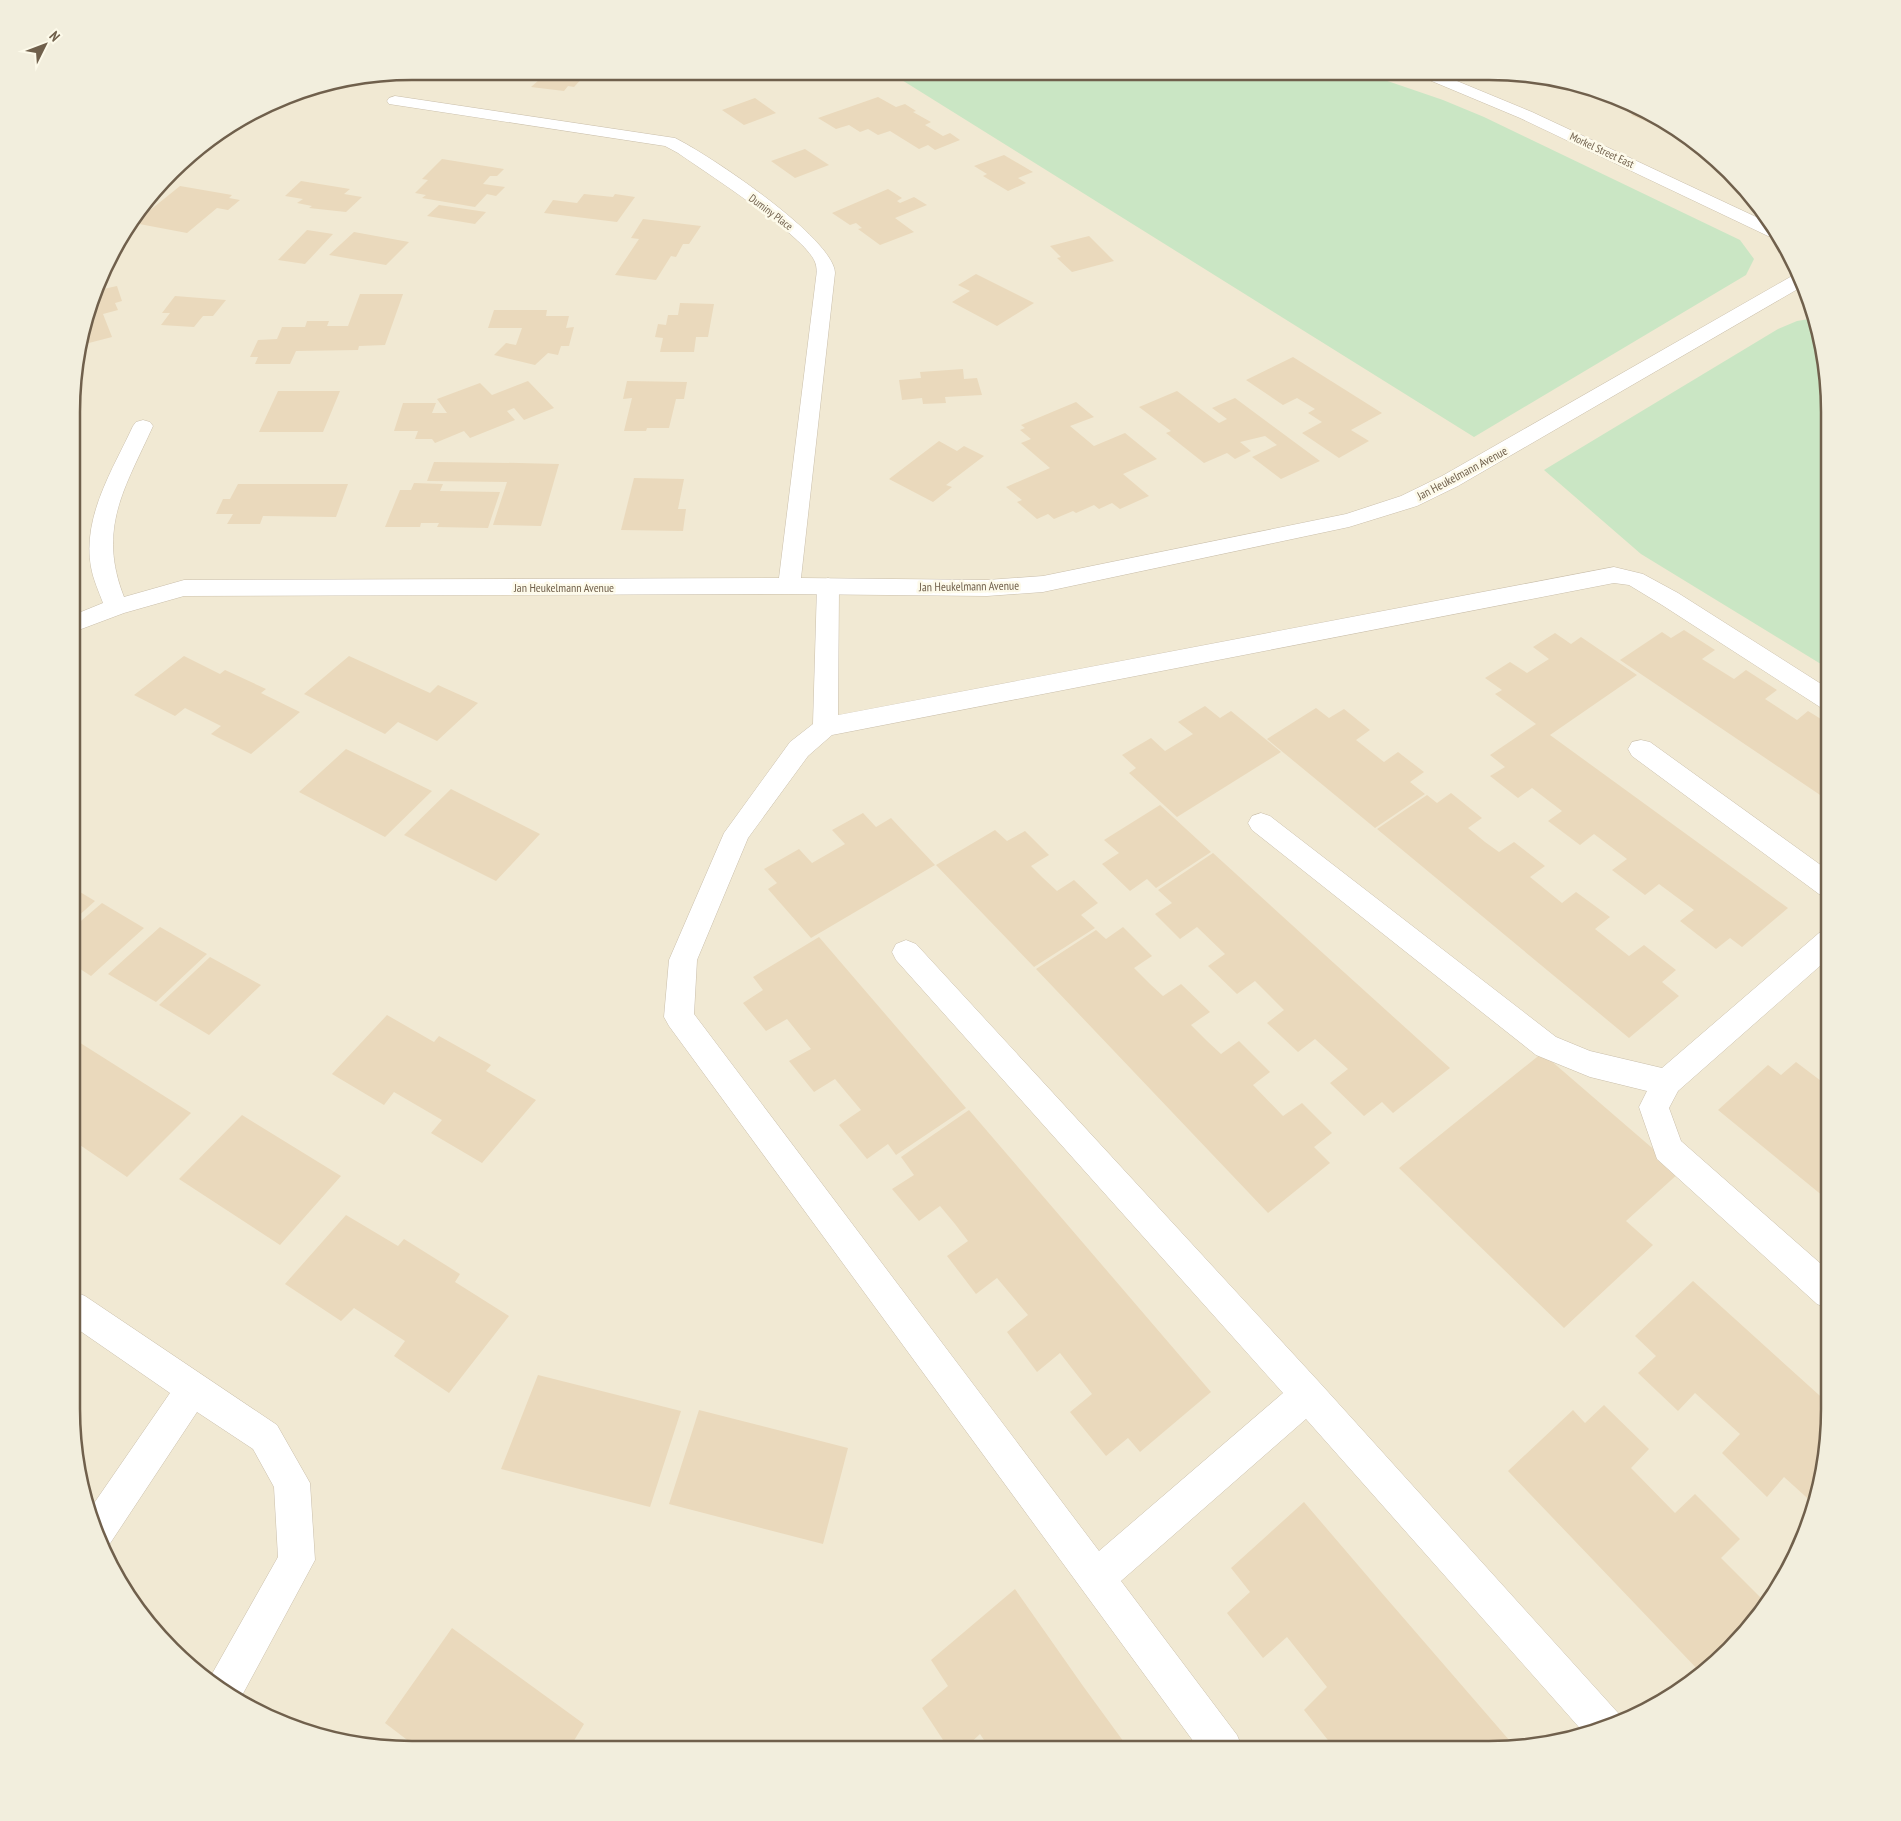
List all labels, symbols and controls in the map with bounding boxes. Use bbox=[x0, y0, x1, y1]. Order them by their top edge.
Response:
north arrow bbox=[20, 20, 70, 70]
text: N bbox=[45, 27, 64, 45]
street label: Morkel Street East bbox=[1568, 129, 1636, 171]
street label: Duminy Place bbox=[746, 191, 796, 233]
street label: Jan Heukelmann Avenue bbox=[1413, 443, 1510, 504]
street label: Jan Heukelmann Avenue bbox=[918, 578, 1019, 594]
street label: Jan Heukelmann Avenue bbox=[513, 580, 614, 595]

